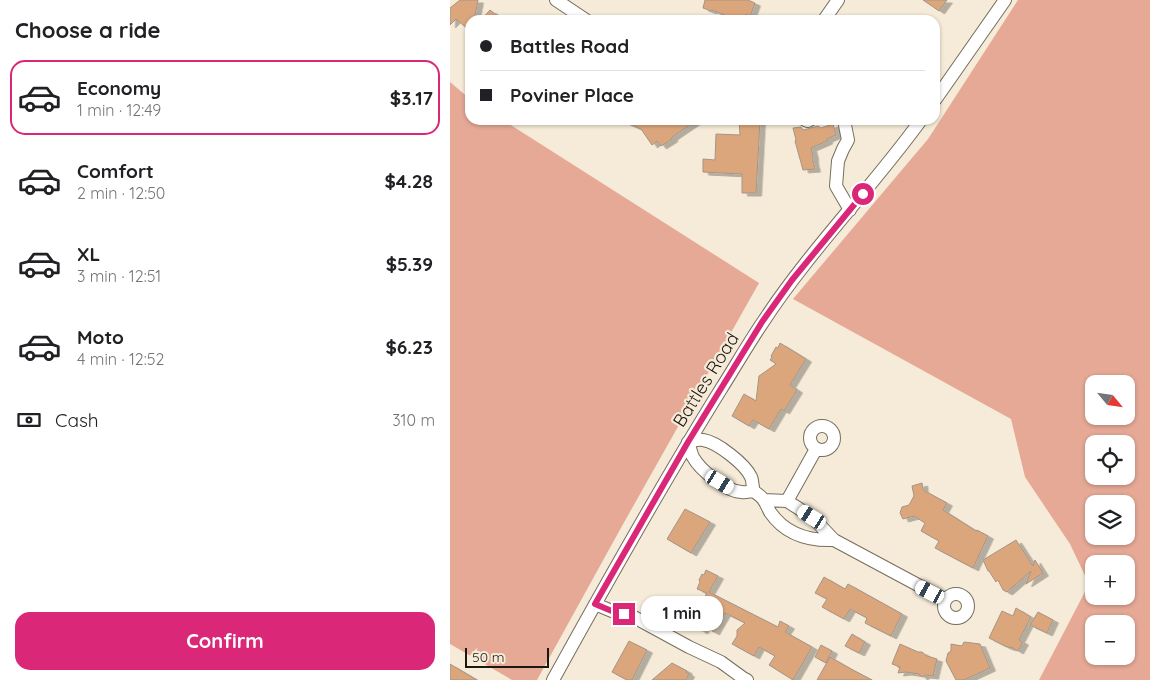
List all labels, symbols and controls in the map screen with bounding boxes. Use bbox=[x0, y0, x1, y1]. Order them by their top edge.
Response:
text: Choose a ride bbox=[15, 16, 160, 44]
text: Battles Road bbox=[510, 34, 629, 58]
icon: car bbox=[17, 75, 62, 120]
text: Economy bbox=[77, 76, 161, 100]
text: Poviner Place bbox=[510, 83, 634, 107]
text: $3.17 bbox=[390, 86, 433, 110]
text: 1 min · 12:49 bbox=[77, 100, 161, 120]
icon: car bbox=[17, 158, 62, 203]
text: Comfort bbox=[77, 159, 154, 183]
text: $4.28 bbox=[385, 169, 433, 193]
text: 2 min · 12:50 bbox=[77, 183, 165, 203]
route start bbox=[852, 183, 874, 205]
icon: car bbox=[17, 241, 62, 286]
text: XL bbox=[77, 242, 100, 266]
text: $5.39 bbox=[386, 252, 433, 276]
text: 3 min · 12:51 bbox=[77, 266, 161, 286]
icon: car bbox=[17, 324, 62, 369]
text: Moto bbox=[77, 325, 124, 349]
street label: Battles Road bbox=[667, 328, 744, 431]
text: $6.23 bbox=[385, 335, 433, 359]
text: 4 min · 12:52 bbox=[77, 349, 164, 369]
north arrow bbox=[1085, 375, 1135, 425]
map controls bbox=[1085, 375, 1135, 665]
icon: cash bbox=[15, 406, 43, 434]
text: Cash bbox=[55, 408, 99, 432]
text: 310 m bbox=[392, 410, 435, 430]
button: locate bbox=[1085, 435, 1135, 485]
car bbox=[703, 468, 736, 496]
button: layers bbox=[1085, 495, 1135, 545]
car bbox=[795, 503, 828, 531]
button: + bbox=[1085, 555, 1135, 605]
car bbox=[913, 578, 946, 606]
callout: 1 min bbox=[642, 596, 724, 632]
route end bbox=[613, 603, 635, 625]
text: 1 min bbox=[663, 603, 701, 623]
button: Confirm bbox=[15, 612, 435, 670]
button: − bbox=[1085, 615, 1135, 665]
scale bar bbox=[465, 645, 549, 668]
text: 50 m bbox=[472, 648, 505, 666]

